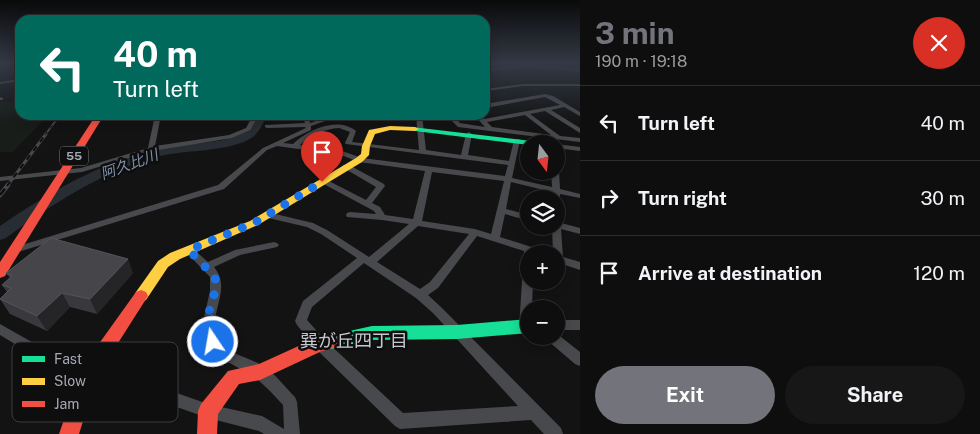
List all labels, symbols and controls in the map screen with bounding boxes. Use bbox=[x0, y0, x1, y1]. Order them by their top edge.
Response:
text: 3 min bbox=[595, 15, 674, 51]
button: close bbox=[913, 17, 965, 69]
text: 40 m bbox=[113, 34, 198, 75]
icon: left bbox=[30, 35, 95, 100]
text: 190 m · 19:18 bbox=[595, 52, 687, 71]
text: Turn left bbox=[113, 76, 199, 102]
icon: left bbox=[595, 109, 623, 137]
text: Turn left bbox=[638, 112, 715, 134]
text: 40 m bbox=[920, 112, 965, 134]
pin bbox=[301, 131, 343, 182]
north arrow bbox=[520, 135, 565, 180]
map controls bbox=[520, 135, 565, 345]
icon: arrive bbox=[308, 138, 336, 166]
water label: 阿久比川 bbox=[98, 145, 162, 182]
road number: 55 bbox=[60, 146, 88, 166]
icon: right bbox=[595, 184, 623, 212]
text: Turn right bbox=[638, 187, 727, 209]
text: 30 m bbox=[920, 187, 965, 209]
button: layers bbox=[520, 190, 565, 235]
button: + bbox=[520, 245, 565, 290]
icon: arrive bbox=[595, 259, 623, 287]
text: Arrive at destination bbox=[638, 262, 822, 284]
text: 120 m bbox=[913, 262, 965, 284]
button: − bbox=[520, 300, 565, 345]
position arrow bbox=[186, 315, 238, 367]
district label: 巽が丘四丁目 bbox=[300, 330, 408, 351]
legend bbox=[12, 342, 178, 422]
text: Fast bbox=[54, 351, 82, 367]
button: Exit bbox=[595, 366, 775, 424]
button: Share bbox=[785, 366, 965, 424]
text: Slow bbox=[54, 373, 86, 389]
text: Jam bbox=[54, 396, 79, 412]

